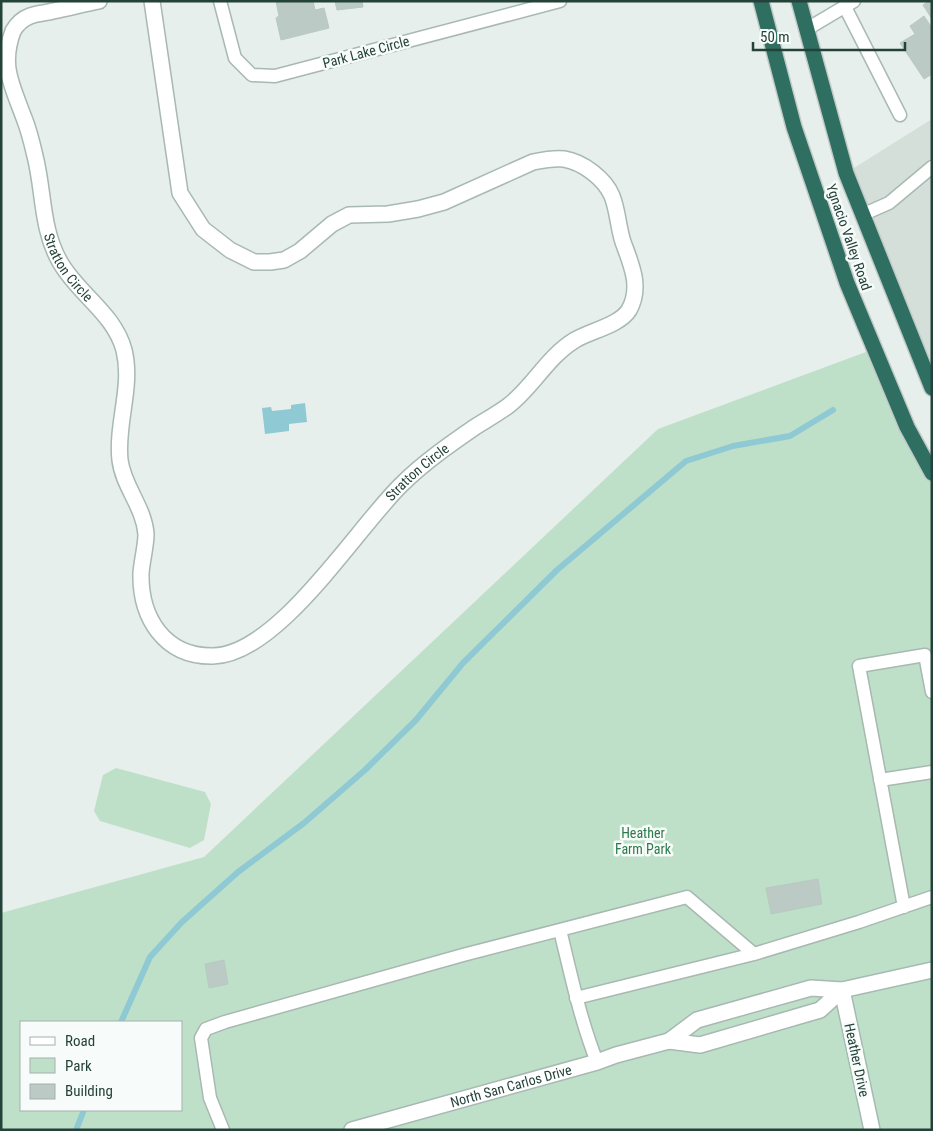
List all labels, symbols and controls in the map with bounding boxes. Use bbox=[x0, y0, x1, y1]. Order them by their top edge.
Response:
scale bar bbox=[753, 20, 906, 52]
text: 50 m bbox=[760, 28, 790, 46]
street label: Park Lake Circle bbox=[321, 33, 411, 71]
street label: Ygnacio Valley Road bbox=[823, 182, 875, 292]
street label: Stratton Circle bbox=[41, 231, 97, 305]
street label: Stratton Circle bbox=[382, 440, 452, 504]
park label: Heather Farm Park bbox=[615, 825, 672, 857]
legend bbox=[20, 1021, 182, 1111]
street label: Heather Drive bbox=[841, 1022, 873, 1099]
text: Road bbox=[65, 1032, 95, 1050]
text: Park bbox=[65, 1057, 92, 1075]
street label: North San Carlos Drive bbox=[449, 1061, 574, 1110]
text: Building bbox=[65, 1082, 113, 1100]

